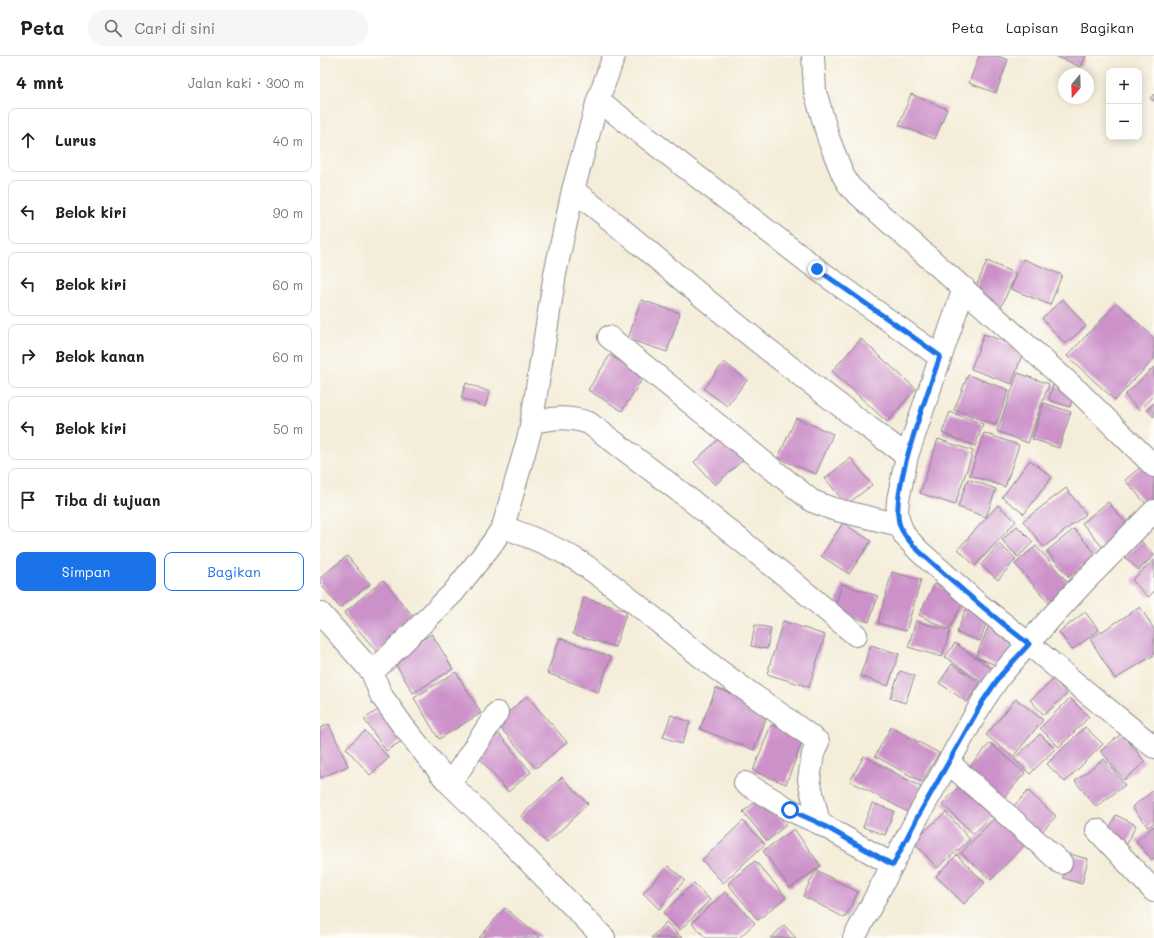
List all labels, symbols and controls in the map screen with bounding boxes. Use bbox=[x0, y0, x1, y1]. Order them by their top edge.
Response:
search box bbox=[88, 10, 368, 46]
text: Peta bbox=[20, 15, 64, 40]
icon: search bbox=[102, 17, 124, 39]
text: Cari di sini bbox=[134, 18, 215, 38]
text: Peta bbox=[952, 18, 984, 37]
text: Lapisan bbox=[1006, 18, 1058, 37]
text: Bagikan bbox=[1080, 18, 1134, 37]
north arrow bbox=[1058, 68, 1094, 104]
map controls bbox=[1106, 68, 1142, 140]
button: + bbox=[1106, 68, 1142, 104]
text: 4 mnt bbox=[16, 71, 64, 93]
text: Jalan kaki · 300 m bbox=[188, 74, 304, 91]
button: − bbox=[1106, 104, 1142, 140]
icon: ahead bbox=[17, 129, 39, 151]
text: Lurus bbox=[55, 130, 96, 150]
text: 40 m bbox=[273, 132, 303, 149]
icon: left bbox=[17, 201, 39, 223]
text: Belok kiri bbox=[55, 202, 127, 222]
text: 90 m bbox=[273, 204, 303, 221]
route end bbox=[808, 260, 826, 278]
icon: left bbox=[17, 273, 39, 295]
text: Belok kiri bbox=[55, 274, 127, 294]
text: 60 m bbox=[273, 276, 303, 293]
icon: right bbox=[17, 345, 39, 367]
text: Belok kanan bbox=[55, 346, 144, 366]
text: 60 m bbox=[273, 348, 303, 365]
icon: left bbox=[17, 417, 39, 439]
text: Belok kiri bbox=[55, 418, 127, 438]
text: 50 m bbox=[273, 420, 303, 437]
icon: arrive bbox=[17, 489, 39, 511]
text: Tiba di tujuan bbox=[55, 490, 160, 510]
button: Simpan bbox=[16, 552, 156, 591]
button: Bagikan bbox=[164, 552, 304, 591]
route start bbox=[781, 801, 799, 819]

